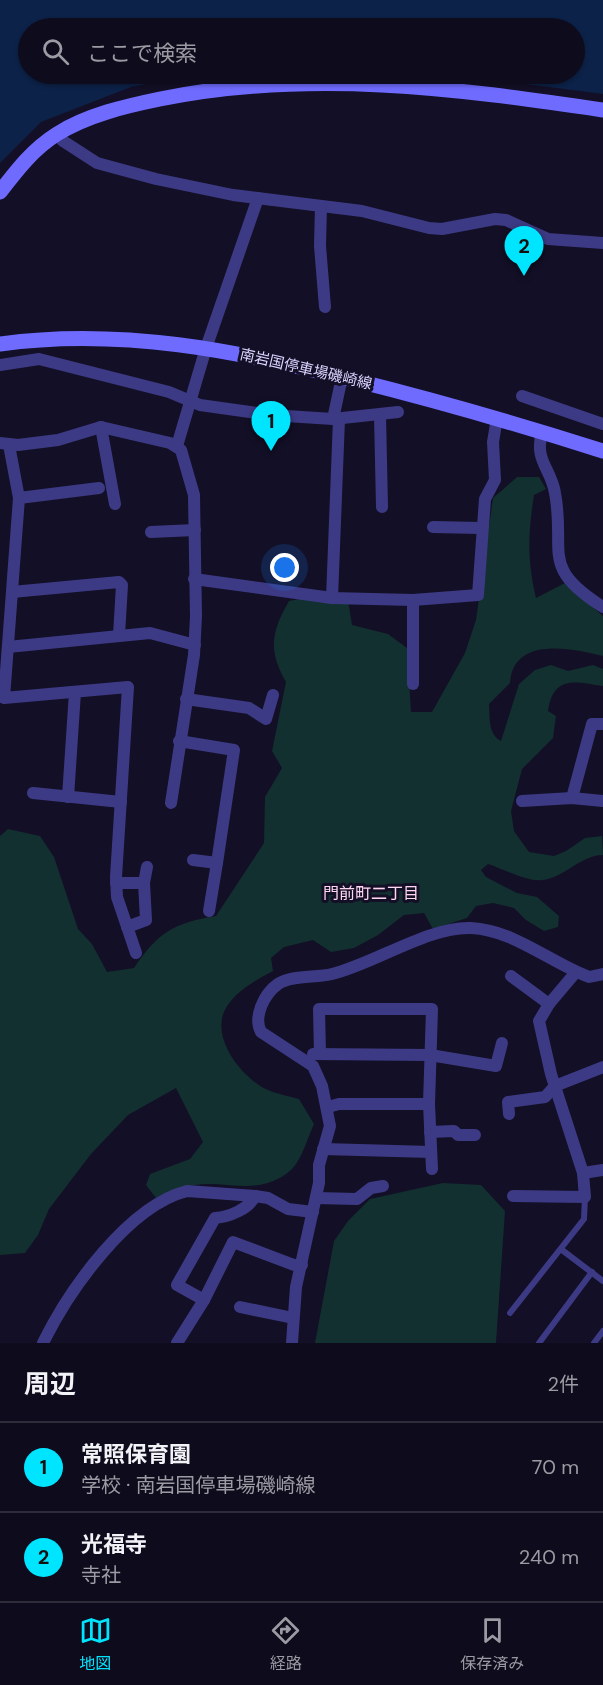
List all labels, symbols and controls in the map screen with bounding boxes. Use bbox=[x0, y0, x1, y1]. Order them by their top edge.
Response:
search box bbox=[18, 18, 585, 84]
icon: search bbox=[39, 35, 72, 68]
text: ここで検索 bbox=[87, 39, 197, 68]
pin: 2 bbox=[504, 226, 544, 276]
street label: 南岩国停車場磯崎線 bbox=[238, 344, 374, 394]
pin: 1 bbox=[252, 402, 290, 451]
your location bbox=[270, 553, 299, 582]
district label: 門前町二丁目 bbox=[323, 883, 419, 904]
text: 周辺 bbox=[24, 1367, 76, 1401]
text: 2件 bbox=[547, 1371, 579, 1397]
text: 常照保育園 bbox=[81, 1440, 191, 1469]
text: 1 bbox=[40, 1454, 47, 1480]
text: 70 m bbox=[532, 1454, 579, 1480]
text: 学校 · 南岩国停車場磯崎線 bbox=[81, 1472, 316, 1498]
text: 光福寺 bbox=[81, 1530, 147, 1559]
text: 2 bbox=[38, 1544, 49, 1570]
text: 240 m bbox=[519, 1544, 579, 1570]
text: 寺社 bbox=[81, 1562, 121, 1588]
tab: 地図 bbox=[79, 1614, 112, 1674]
tab: 経路 bbox=[269, 1614, 302, 1674]
tab: 保存済み bbox=[460, 1614, 524, 1674]

